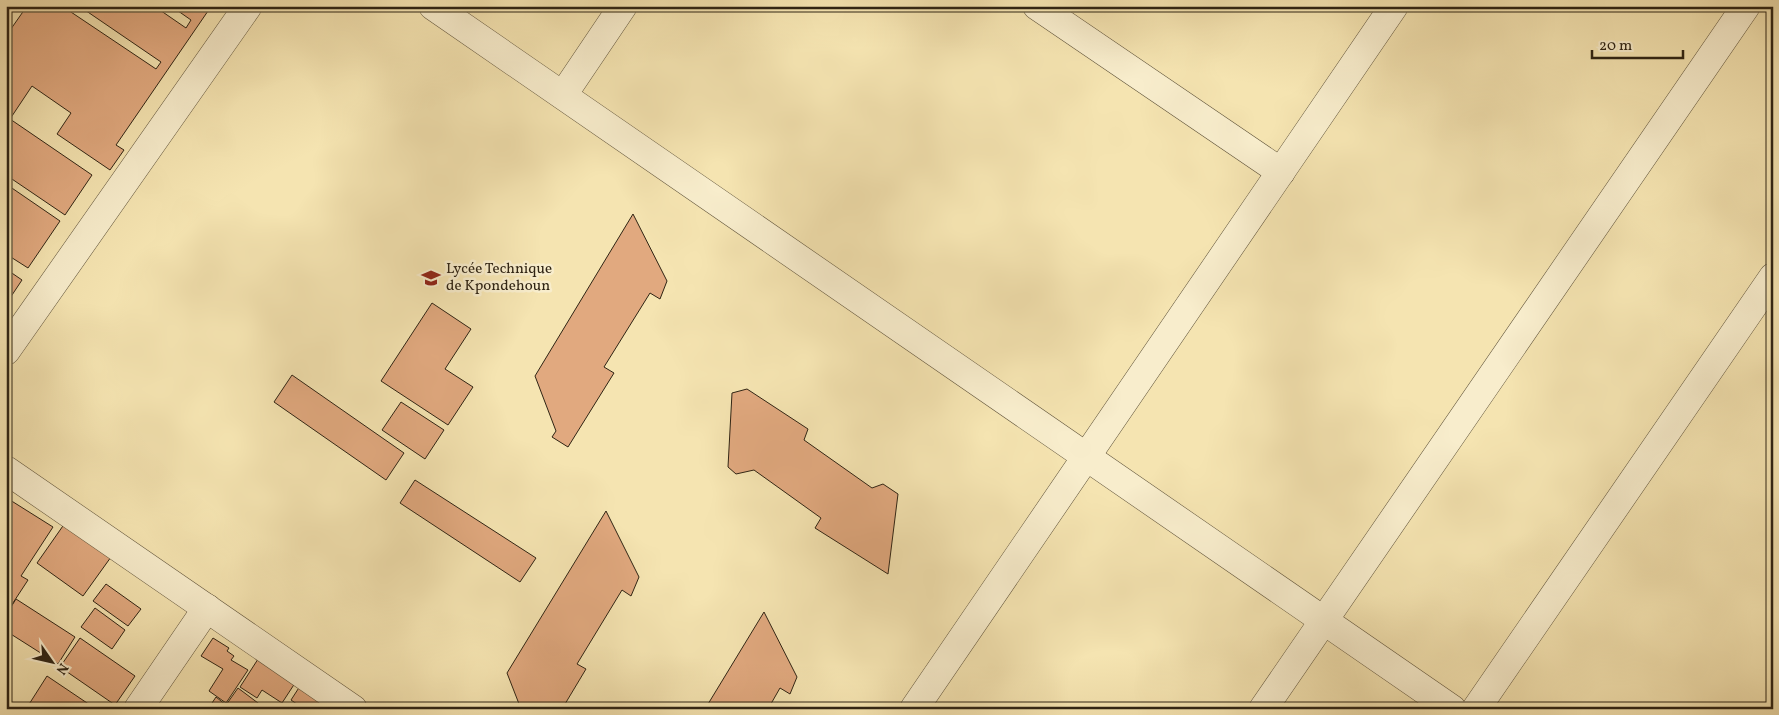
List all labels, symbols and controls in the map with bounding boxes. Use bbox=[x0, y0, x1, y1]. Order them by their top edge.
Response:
scale bar bbox=[1592, 28, 1683, 60]
text: 20 m bbox=[1599, 36, 1632, 57]
place label: Lycée Technique de Kpondehoun bbox=[446, 259, 552, 297]
school or university icon: Lycée Technique de Kpondehoun bbox=[420, 267, 442, 289]
north arrow bbox=[28, 638, 78, 688]
text: N bbox=[51, 659, 72, 678]

